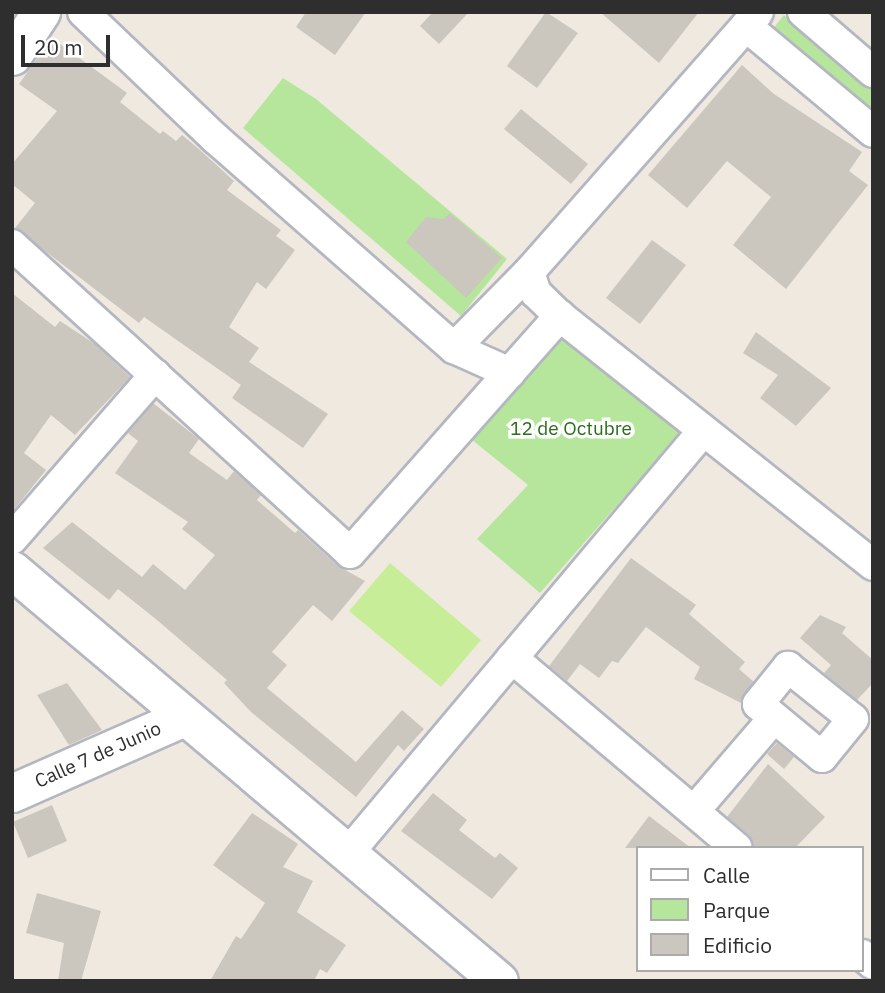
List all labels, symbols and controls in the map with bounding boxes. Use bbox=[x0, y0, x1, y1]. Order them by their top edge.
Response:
scale bar bbox=[24, 21, 114, 65]
text: 20 m bbox=[34, 33, 83, 61]
park label: 12 de Octubre bbox=[510, 418, 632, 440]
street label: Calle 7 de Junio bbox=[31, 717, 165, 793]
legend bbox=[636, 846, 864, 972]
text: Calle bbox=[703, 861, 750, 889]
text: Parque bbox=[703, 896, 770, 924]
text: Edificio bbox=[703, 931, 772, 959]

